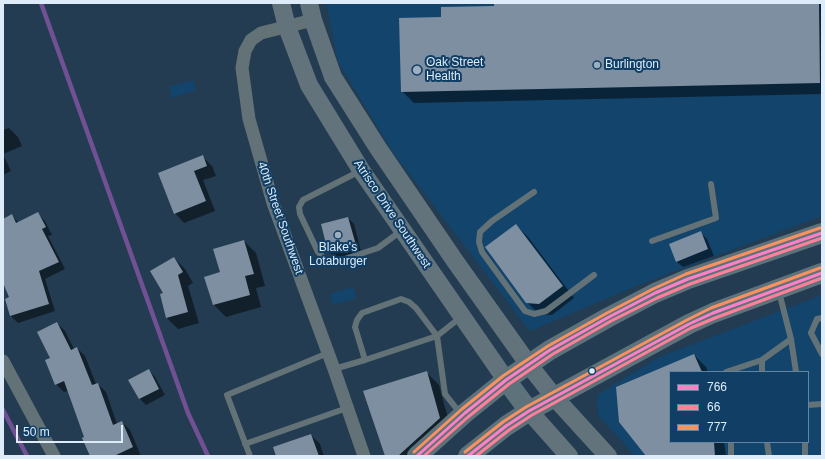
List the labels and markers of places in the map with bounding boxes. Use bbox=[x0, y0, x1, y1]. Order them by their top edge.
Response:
place label: Oak Street Health bbox=[426, 56, 483, 84]
place label: Burlington bbox=[605, 58, 659, 72]
marker: Burlington bbox=[592, 60, 602, 70]
marker: Oak Street Health bbox=[411, 64, 423, 76]
marker: Blake's Lotaburger bbox=[333, 230, 343, 240]
place label: Blake's Lotaburger bbox=[309, 241, 367, 269]
unlabelled marker bbox=[587, 366, 597, 376]

